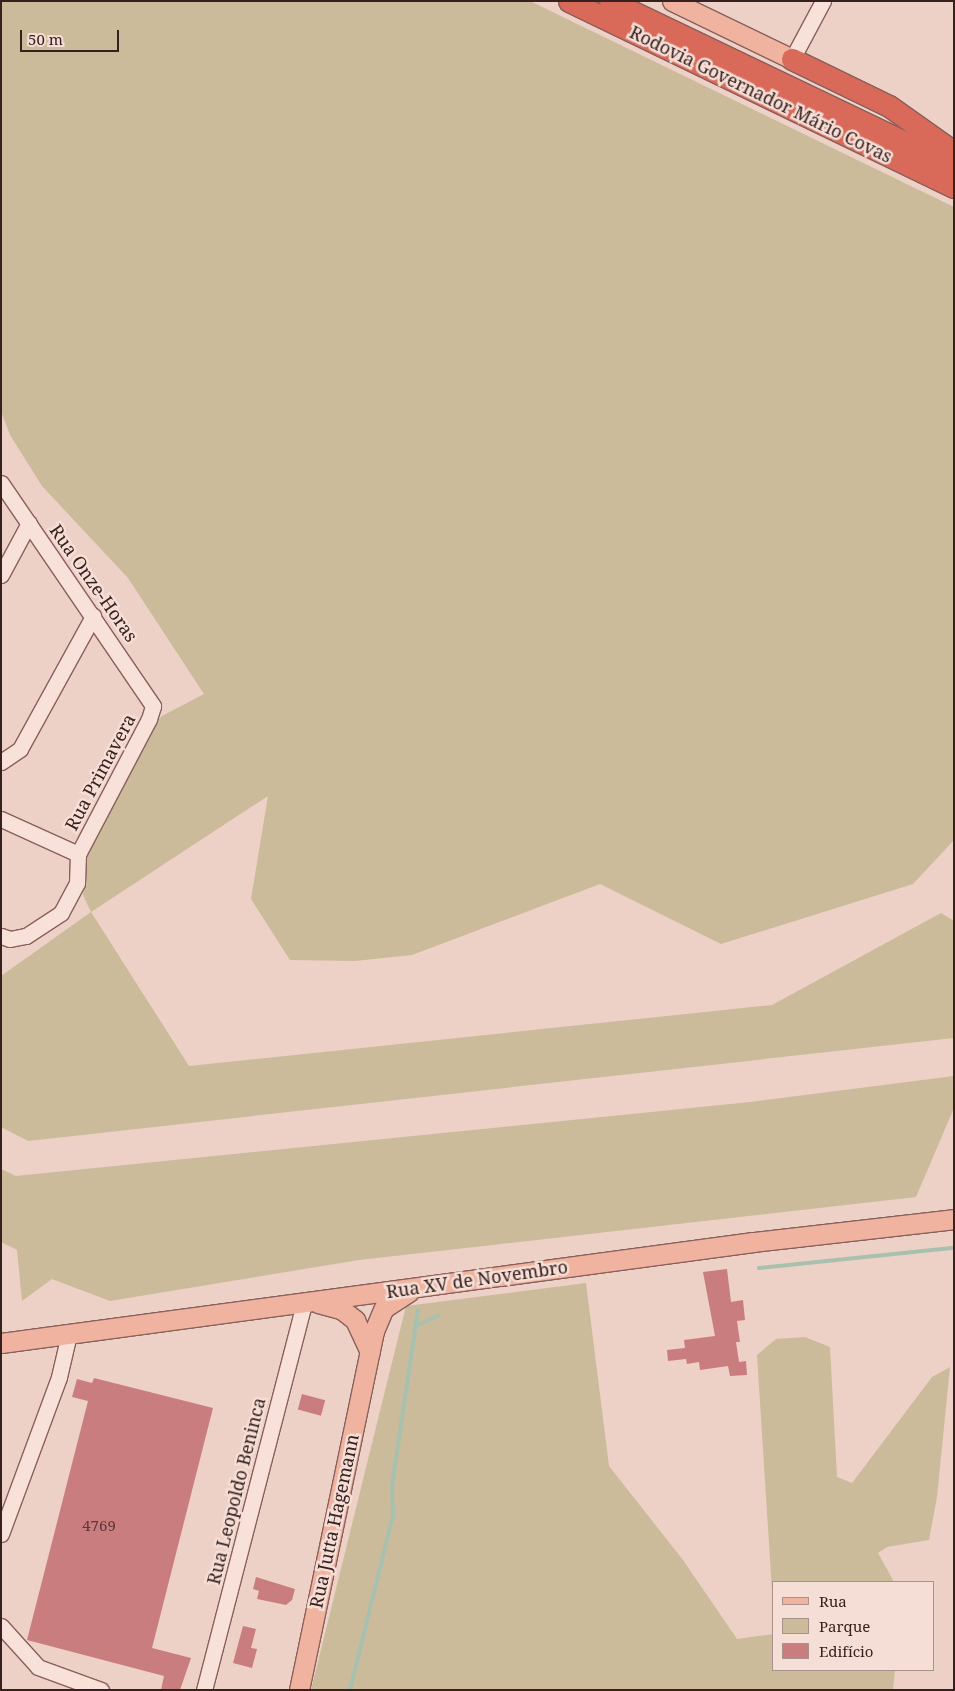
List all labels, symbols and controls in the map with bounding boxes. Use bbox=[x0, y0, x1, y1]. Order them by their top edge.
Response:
scale bar bbox=[22, 20, 121, 52]
street label: Rodovia Governador Mário Covas bbox=[626, 21, 896, 167]
text: 50 m bbox=[28, 29, 63, 49]
street label: Rua Onze-Horas bbox=[45, 520, 143, 646]
street label: Rua Primavera bbox=[60, 710, 140, 834]
street label: Rua XV de Novembro bbox=[385, 1256, 569, 1302]
street label: Rua Leopoldo Beninca bbox=[202, 1395, 270, 1587]
street label: Rua Jutta Hagemann bbox=[305, 1432, 363, 1610]
house number: 4769 bbox=[82, 1517, 116, 1535]
legend bbox=[772, 1581, 935, 1671]
text: Rua bbox=[819, 1591, 847, 1611]
text: Parque bbox=[819, 1616, 870, 1636]
text: Edifício bbox=[819, 1641, 874, 1661]

